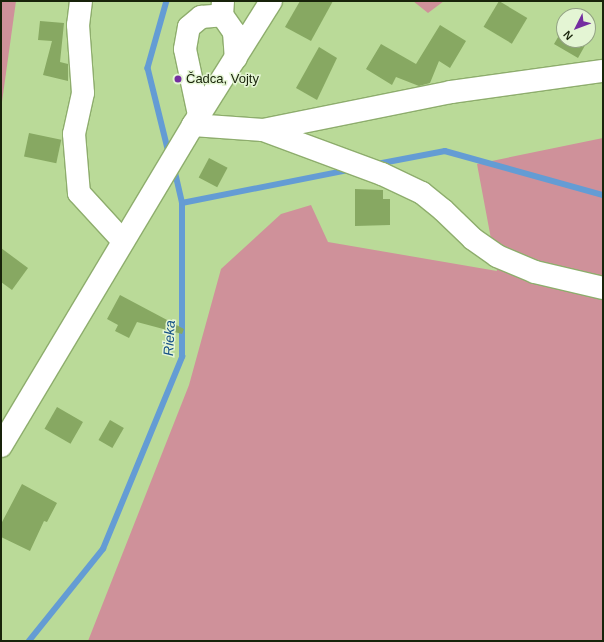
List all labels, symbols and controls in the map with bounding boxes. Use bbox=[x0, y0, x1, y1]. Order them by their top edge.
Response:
north arrow bbox=[556, 8, 596, 48]
text: N bbox=[561, 28, 575, 42]
place label: Čadca, Vojty bbox=[186, 71, 259, 87]
marker: Čadca, Vojty bbox=[173, 74, 183, 84]
water label: Rieka bbox=[160, 320, 178, 356]

